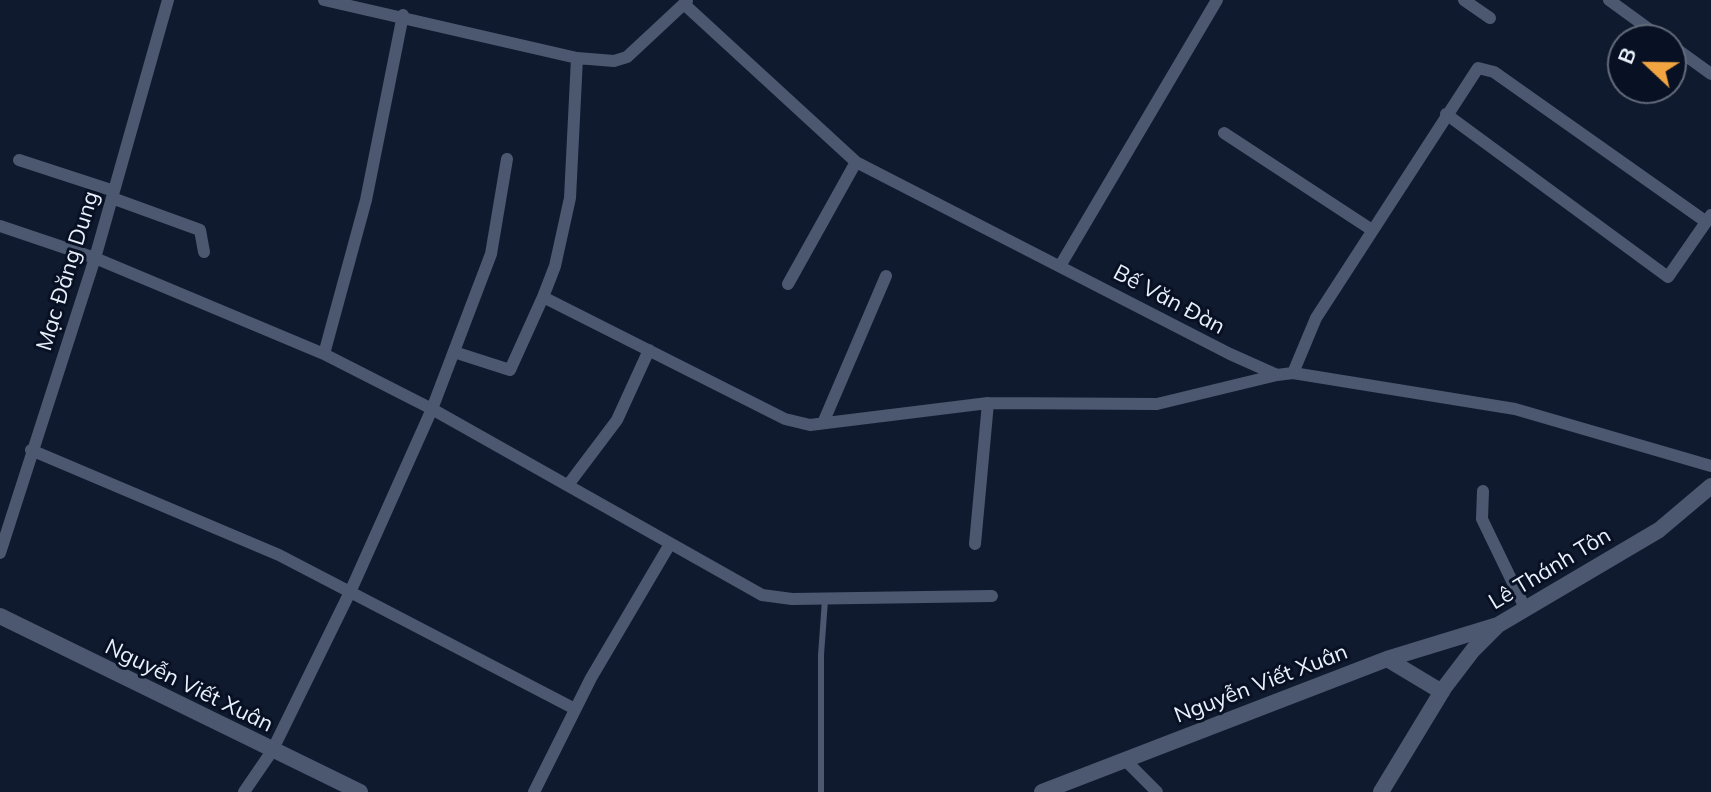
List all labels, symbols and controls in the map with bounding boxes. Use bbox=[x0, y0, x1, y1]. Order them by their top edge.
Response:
north arrow bbox=[1607, 24, 1687, 104]
text: B bbox=[1611, 43, 1642, 68]
street label: Mạc Đăng Dung bbox=[31, 188, 105, 354]
street label: Bế Văn Đàn bbox=[1109, 260, 1229, 340]
street label: Lê Thánh Tôn bbox=[1484, 522, 1616, 616]
street label: Nguyễn Viết Xuân bbox=[101, 634, 277, 738]
street label: Nguyễn Viết Xuân bbox=[1171, 639, 1351, 729]

